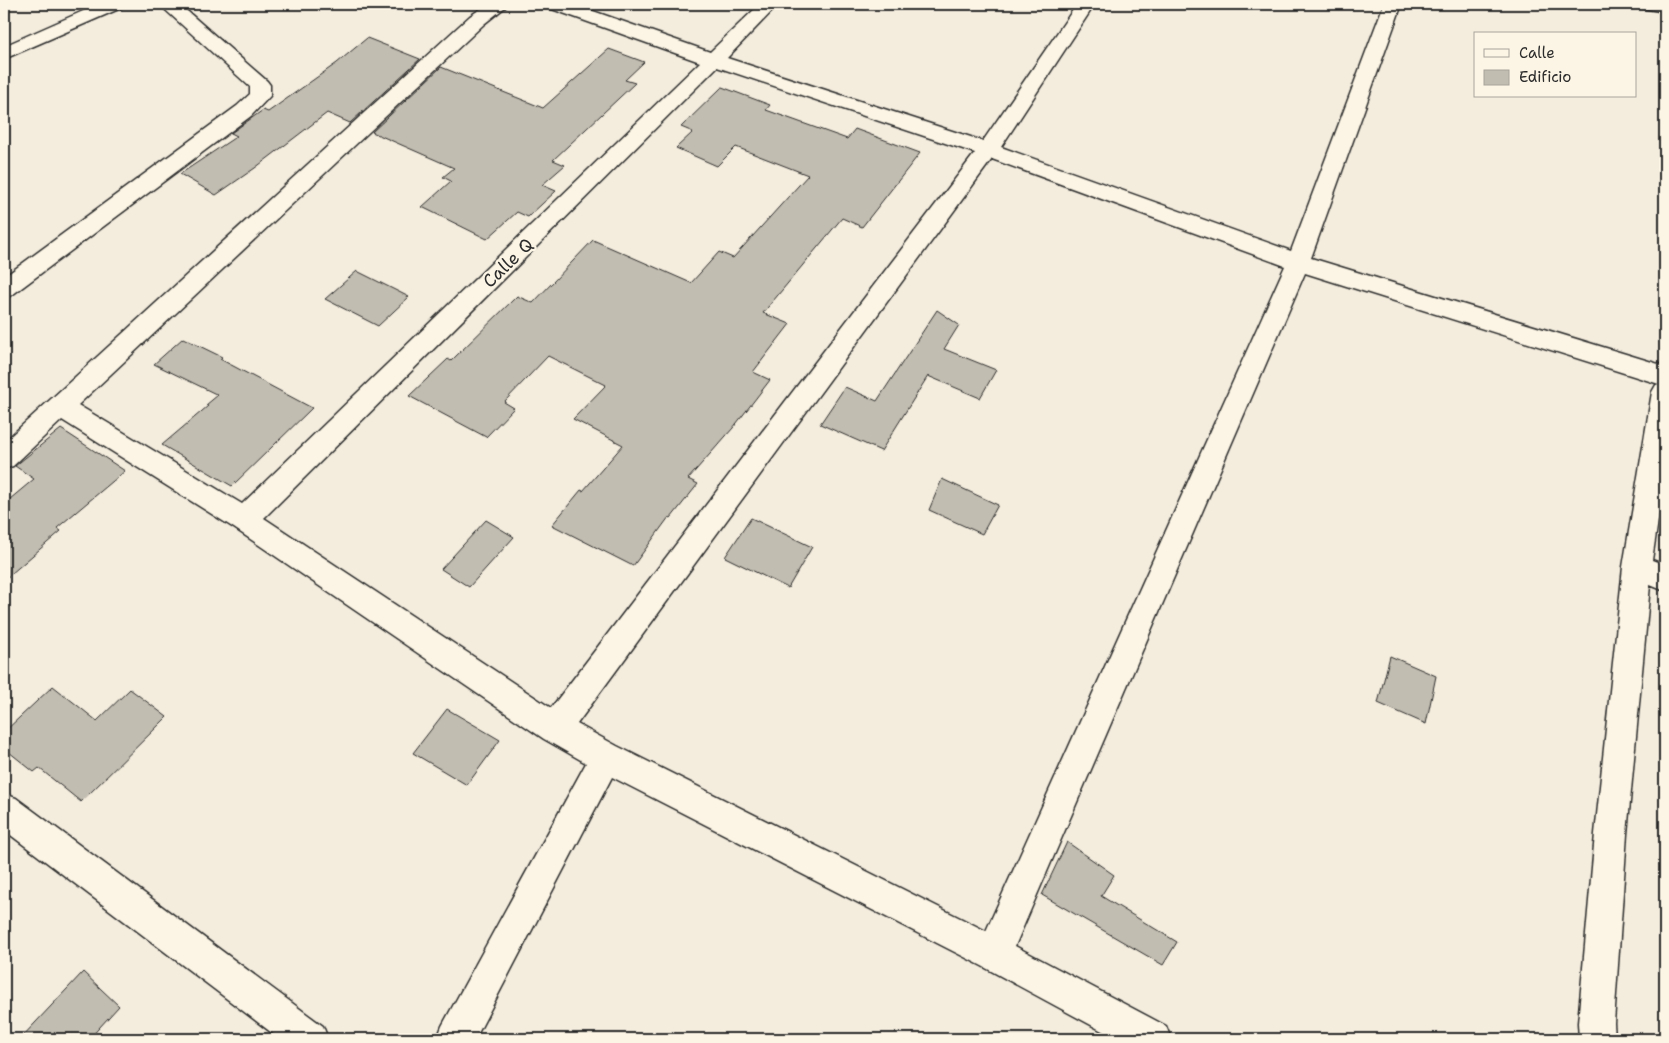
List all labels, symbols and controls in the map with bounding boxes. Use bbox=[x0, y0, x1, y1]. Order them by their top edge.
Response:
legend bbox=[1474, 32, 1636, 98]
text: Calle bbox=[1519, 43, 1555, 63]
text: Edificio bbox=[1519, 67, 1571, 87]
street label: Calle Q bbox=[477, 233, 539, 293]

